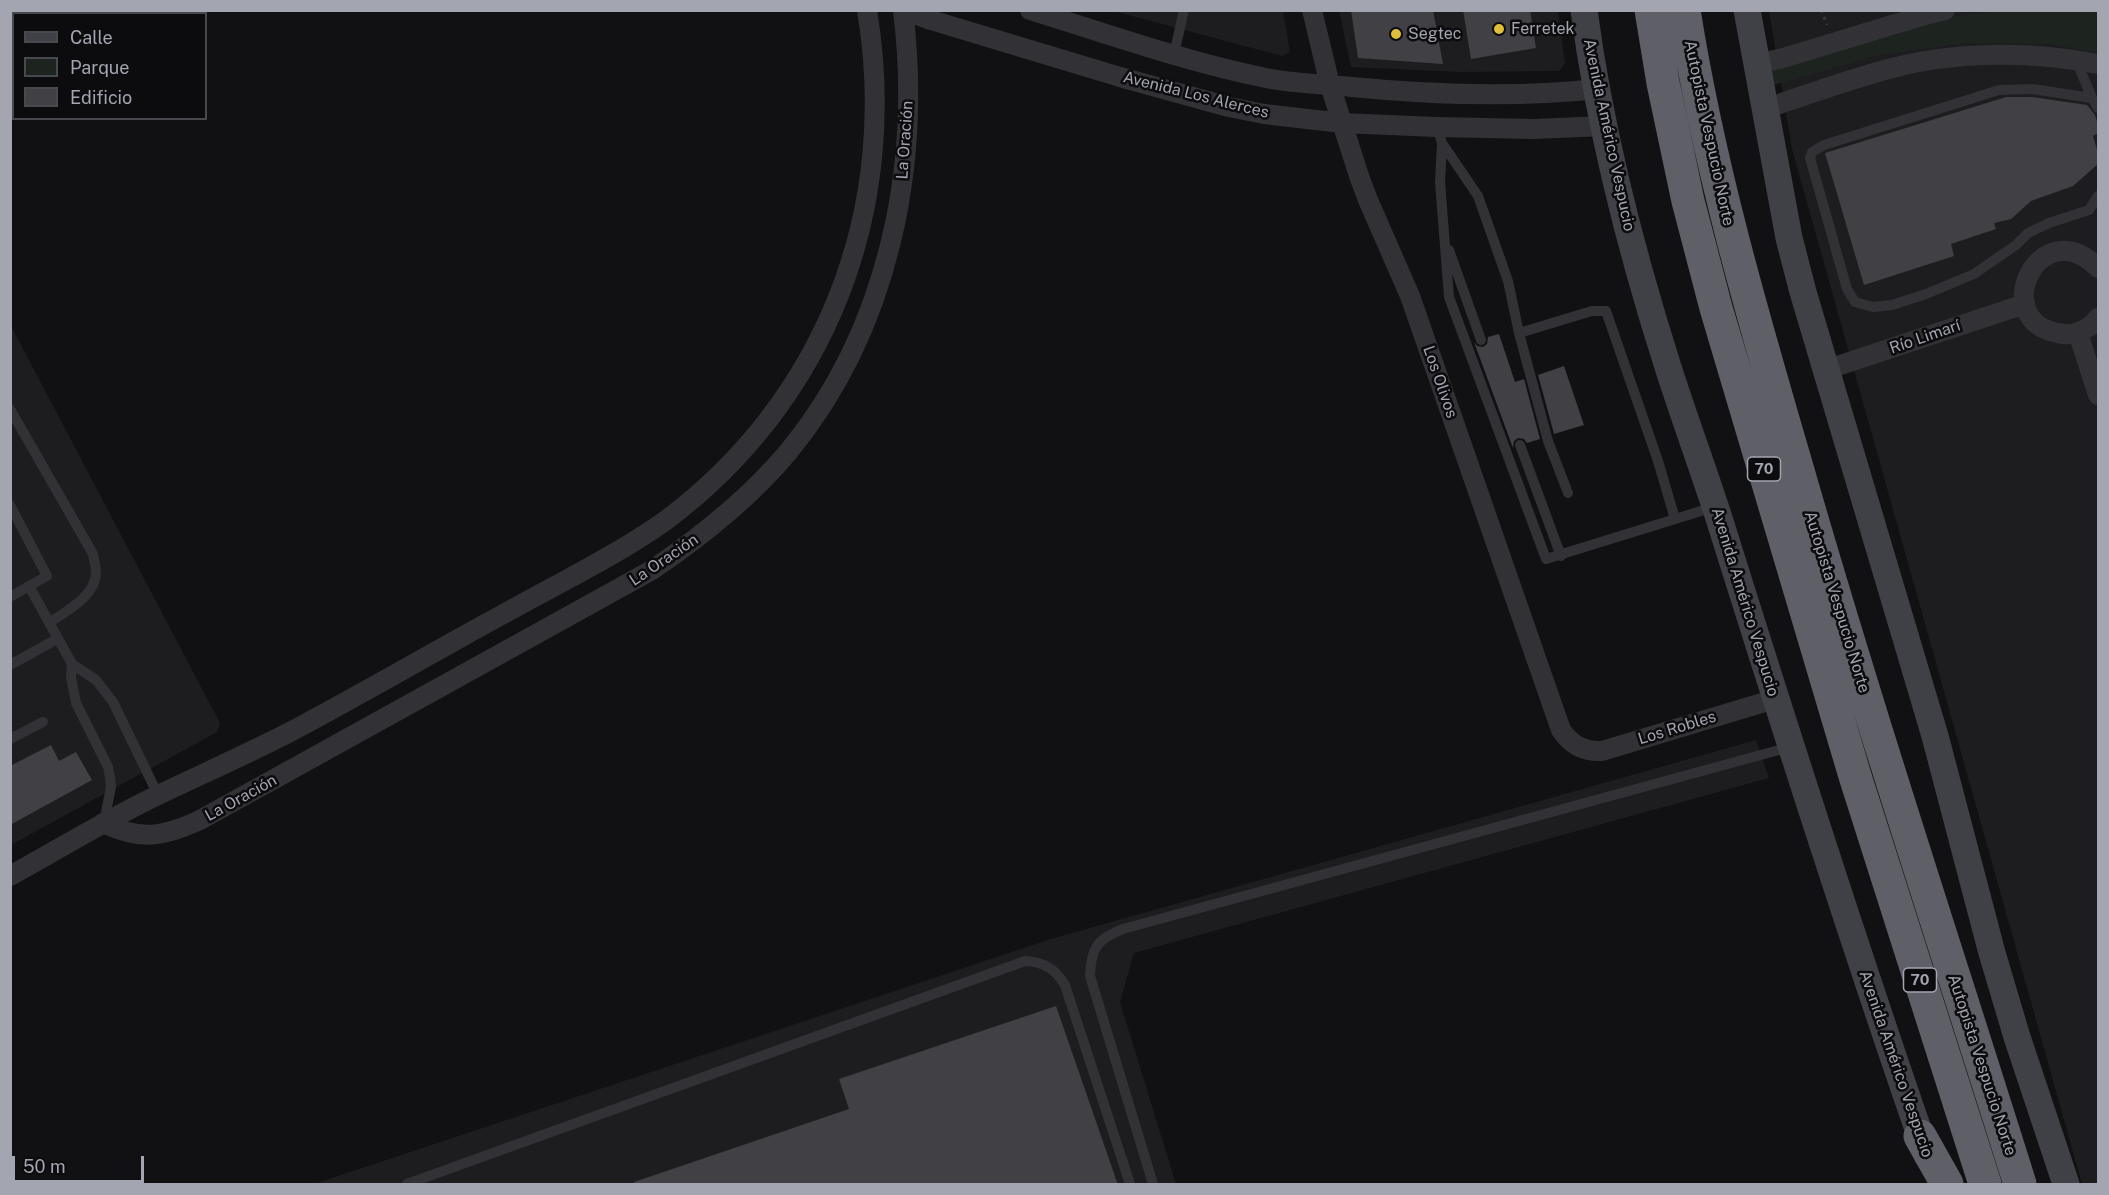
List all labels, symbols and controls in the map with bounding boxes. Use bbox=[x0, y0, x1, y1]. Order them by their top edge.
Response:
legend bbox=[12, 12, 207, 120]
place label: Ferretek bbox=[1511, 19, 1574, 39]
marker: Ferretek bbox=[1492, 22, 1506, 36]
place label: Segtec bbox=[1408, 24, 1462, 44]
text: Calle bbox=[70, 27, 113, 48]
marker: Segtec bbox=[1389, 27, 1403, 41]
street label: Avenida Américo Vespucio bbox=[1579, 37, 1639, 233]
street label: Autopista Vespucio Norte bbox=[1680, 38, 1738, 228]
text: Parque bbox=[70, 57, 130, 78]
street label: Avenida Los Alerces bbox=[1121, 68, 1271, 122]
text: Edificio bbox=[70, 87, 132, 108]
street label: La Oración bbox=[893, 100, 917, 180]
street label: Río Limarí bbox=[1887, 316, 1963, 358]
street label: Los Olivos bbox=[1419, 343, 1461, 421]
road number: 70 bbox=[1748, 457, 1780, 481]
street label: Avenida Américo Vespucio bbox=[1707, 505, 1783, 699]
street label: Autopista Vespucio Norte bbox=[1800, 509, 1874, 695]
street label: La Oración bbox=[626, 530, 702, 590]
street label: Los Robles bbox=[1636, 707, 1718, 749]
street label: La Oración bbox=[202, 770, 280, 826]
street label: Avenida Américo Vespucio bbox=[1855, 968, 1937, 1160]
road number: 70 bbox=[1904, 968, 1936, 992]
street label: Autopista Vespucio Norte bbox=[1944, 972, 2020, 1158]
scale bar bbox=[15, 1144, 147, 1182]
text: 50 m bbox=[23, 1156, 66, 1177]

